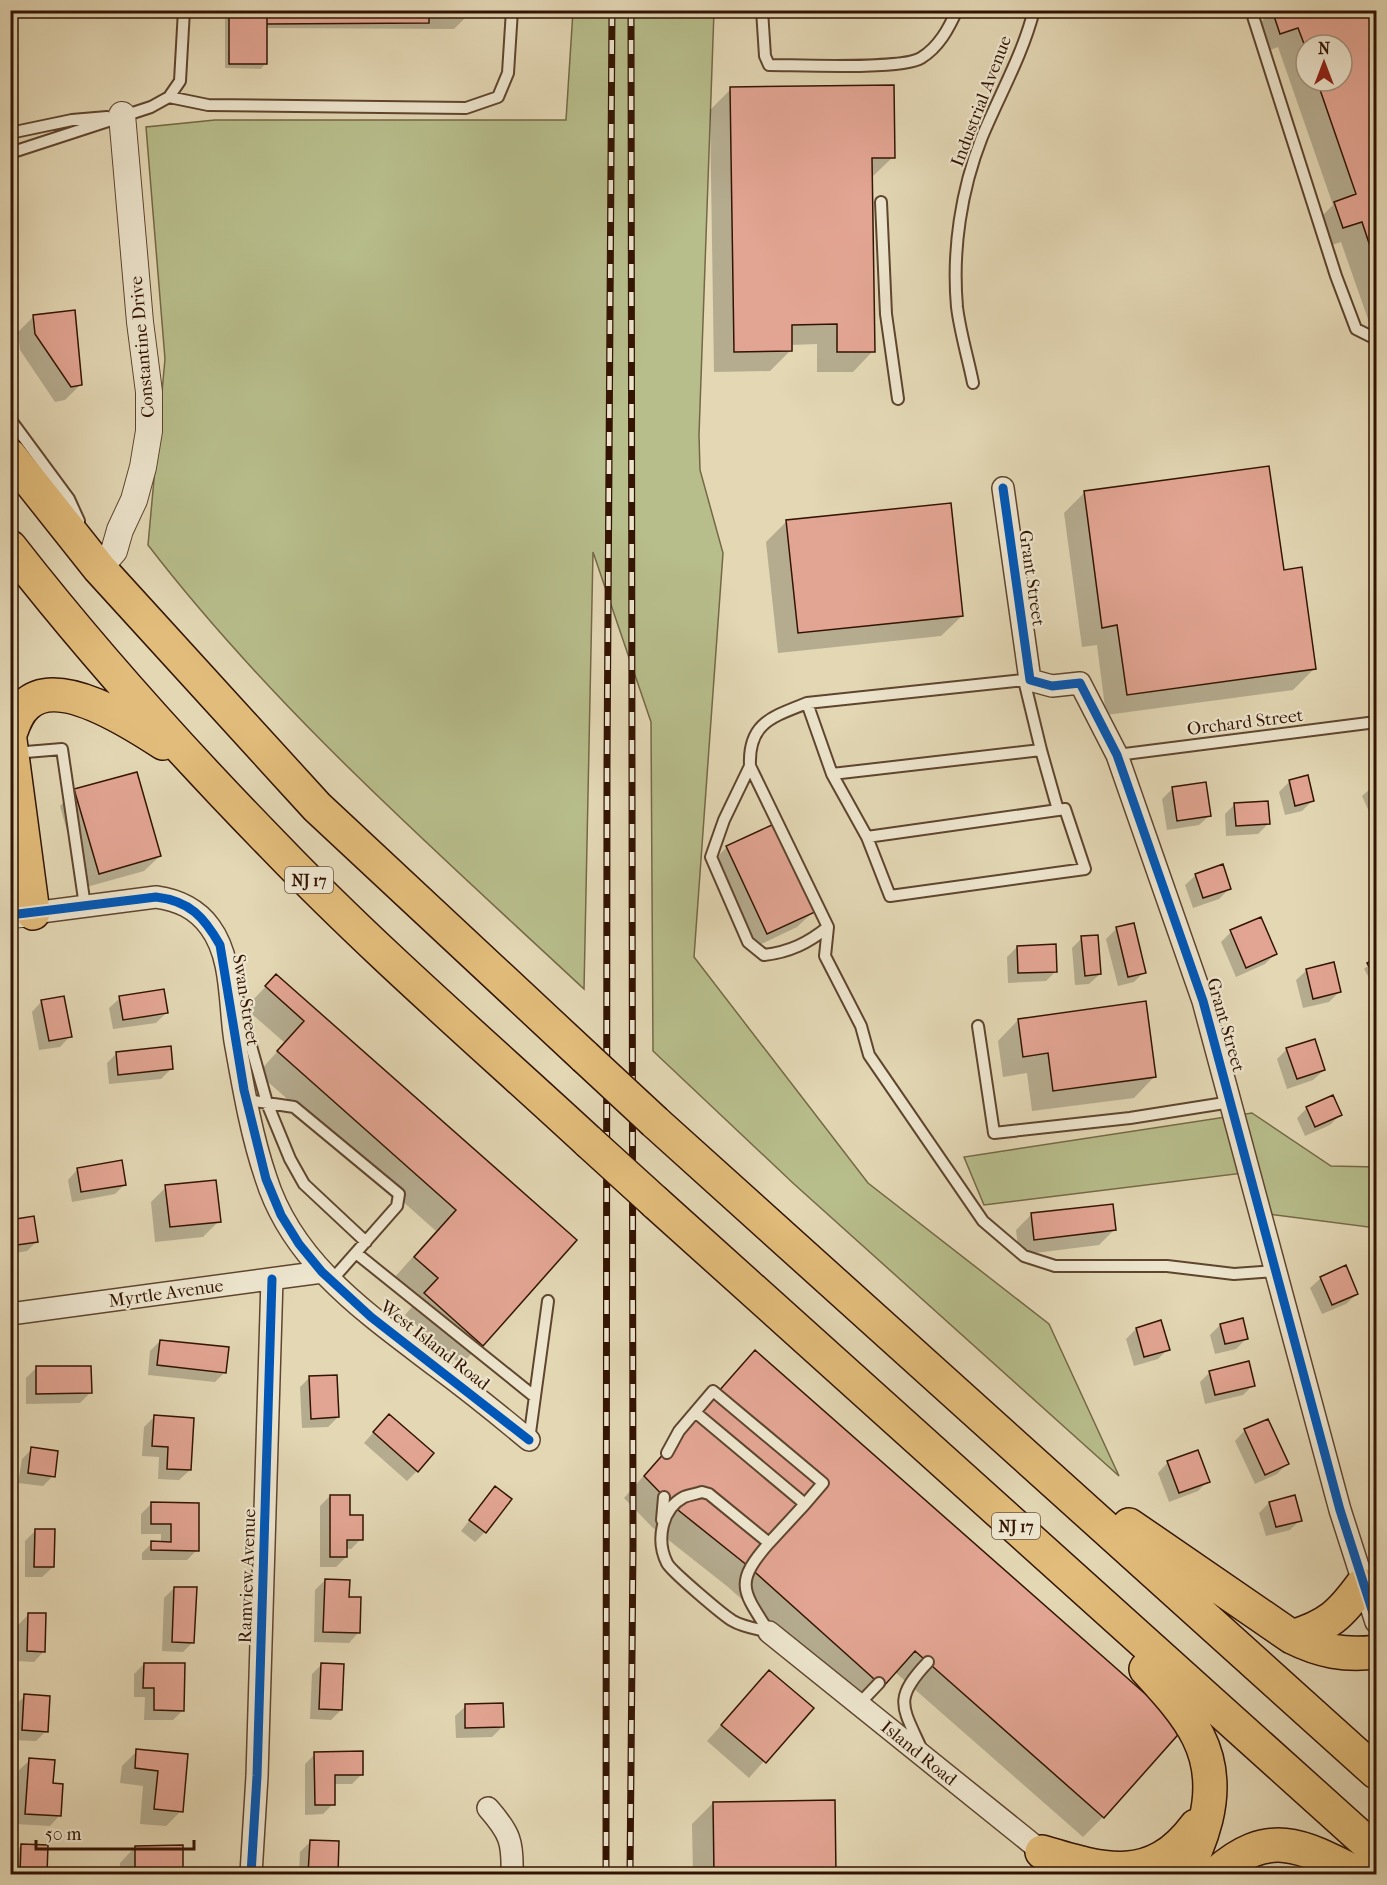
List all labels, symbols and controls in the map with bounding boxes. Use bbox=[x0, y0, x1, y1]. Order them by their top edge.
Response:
street label: Industrial Avenue bbox=[947, 33, 1016, 170]
north arrow bbox=[1294, 33, 1354, 93]
text: N bbox=[1318, 39, 1331, 58]
street label: Constantine Drive bbox=[126, 275, 159, 419]
street label: Grant Street bbox=[1014, 529, 1049, 628]
street label: Orchard Street bbox=[1186, 705, 1305, 740]
road number: NJ 17 bbox=[285, 867, 333, 893]
street label: Swan Street bbox=[228, 953, 263, 1048]
street label: Grant Street bbox=[1202, 976, 1249, 1075]
street label: Myrtle Avenue bbox=[107, 1275, 225, 1312]
street label: West Island Road bbox=[375, 1295, 494, 1395]
street label: Ramview Avenue bbox=[235, 1508, 260, 1644]
road number: NJ 17 bbox=[992, 1513, 1040, 1539]
street label: Island Road bbox=[877, 1717, 961, 1790]
scale bar bbox=[36, 1813, 194, 1851]
text: 50 m bbox=[45, 1824, 82, 1845]

